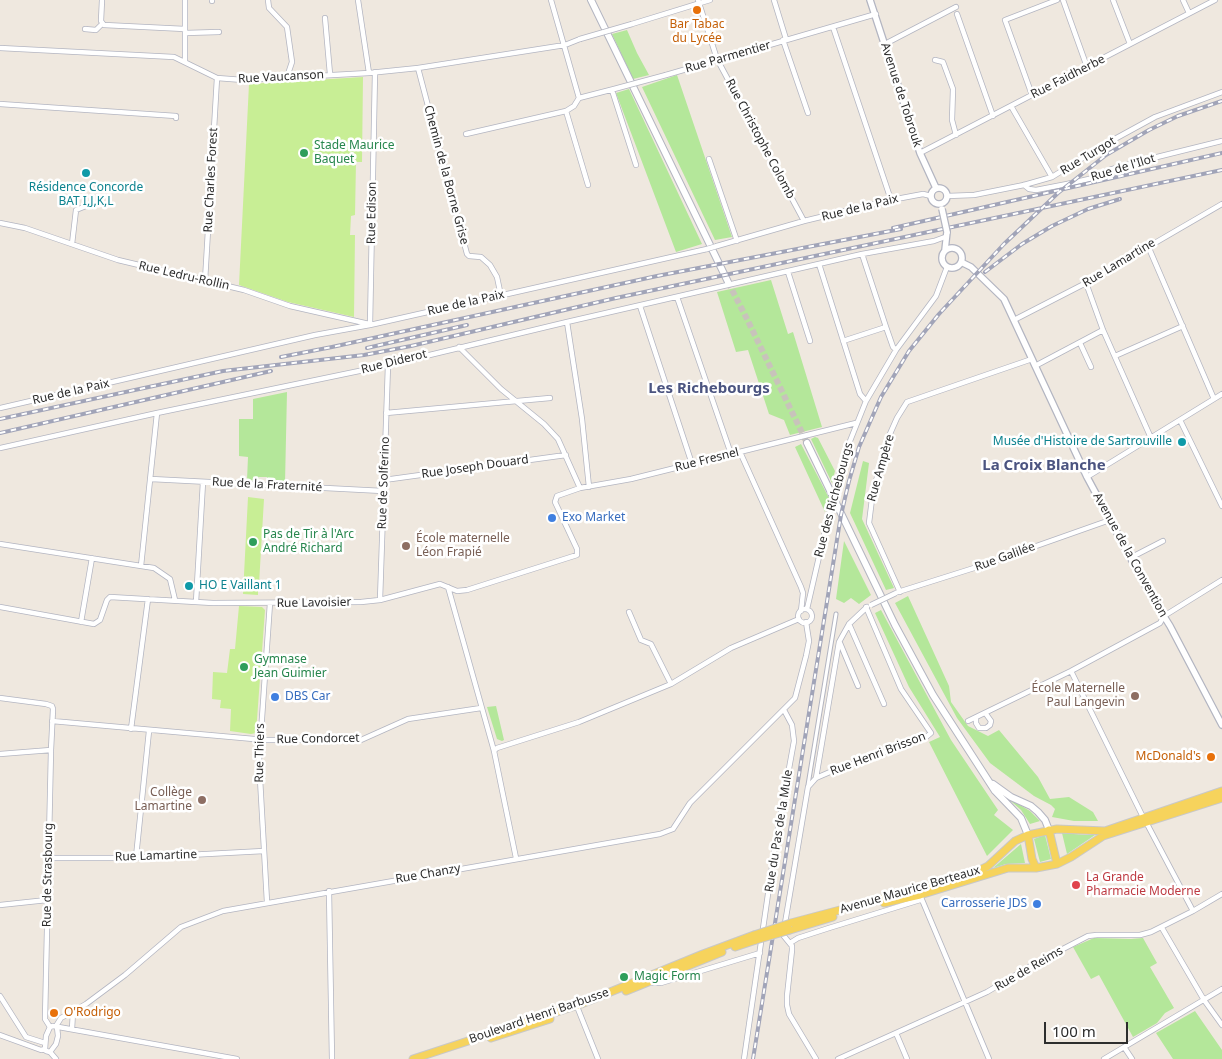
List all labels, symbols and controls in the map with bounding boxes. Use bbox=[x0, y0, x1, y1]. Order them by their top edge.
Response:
marker: Bar Tabac du Lycée bbox=[691, 4, 703, 16]
place label: Bar Tabac du Lycée bbox=[670, 18, 724, 46]
street label: Rue Parmentier bbox=[684, 38, 772, 76]
street label: Avenue de Tobrouk bbox=[877, 41, 925, 149]
street label: Rue Faidherbe bbox=[1028, 52, 1108, 102]
street label: Rue Vaucanson bbox=[238, 68, 324, 86]
street label: Rue Christophe Colomb bbox=[722, 77, 798, 201]
street label: Chemin de la Borne Grise bbox=[420, 104, 472, 246]
street label: Rue Charles Forest bbox=[201, 127, 221, 233]
street label: Rue Turgot bbox=[1058, 134, 1118, 178]
place label: Stade Maurice Baquet bbox=[314, 139, 395, 167]
marker: Stade Maurice Baquet bbox=[298, 147, 310, 159]
street label: Rue de l'Ilot bbox=[1089, 151, 1157, 185]
marker: Résidence Concorde BAT I,J,K,L bbox=[80, 167, 92, 179]
place label: Résidence Concorde BAT I,J,K,L bbox=[29, 181, 143, 209]
street label: Rue Edison bbox=[364, 182, 380, 244]
street label: Rue de la Paix bbox=[820, 192, 900, 224]
street label: Rue Lamartine bbox=[1080, 236, 1158, 290]
street label: Rue Ledru-Rollin bbox=[137, 259, 231, 293]
street label: Rue de la Paix bbox=[426, 287, 506, 319]
street label: Rue Diderot bbox=[360, 347, 428, 377]
street label: Rue de la Paix bbox=[31, 376, 111, 408]
district label: Les Richebourgs bbox=[648, 380, 770, 398]
street label: Rue Ampère bbox=[865, 433, 897, 503]
place label: Musée d'Histoire de Sartrouville bbox=[993, 435, 1172, 449]
street label: Rue de Solferino bbox=[375, 436, 393, 530]
marker: Musée d'Histoire de Sartrouville bbox=[1176, 436, 1188, 448]
street label: Rue des Richebourgs bbox=[812, 441, 856, 559]
street label: Rue Fresnel bbox=[673, 445, 741, 475]
street label: Rue Joseph Douard bbox=[421, 452, 529, 482]
district label: La Croix Blanche bbox=[982, 457, 1106, 475]
street label: Rue de la Fraternité bbox=[212, 475, 322, 495]
street label: Avenue de la Convention bbox=[1090, 490, 1170, 620]
place label: Exo Market bbox=[562, 511, 625, 525]
marker: Exo Market bbox=[546, 512, 558, 524]
place label: Pas de Tir à l'Arc André Richard bbox=[263, 528, 354, 556]
place label: École maternelle Léon Frapié bbox=[416, 532, 510, 560]
marker: Pas de Tir à l'Arc André Richard bbox=[247, 536, 259, 548]
street label: Rue Galilée bbox=[973, 539, 1037, 575]
marker: École maternelle Léon Frapié bbox=[400, 540, 412, 552]
place label: HO E Vaillant 1 bbox=[199, 579, 282, 593]
marker: HO E Vaillant 1 bbox=[183, 580, 195, 592]
street label: Rue Lavoisier bbox=[276, 595, 352, 611]
place label: Gymnase Jean Guimier bbox=[254, 653, 327, 681]
marker: Gymnase Jean Guimier bbox=[238, 661, 250, 673]
place label: École Maternelle Paul Langevin bbox=[1032, 682, 1125, 710]
place label: DBS Car bbox=[285, 690, 331, 704]
marker: École Maternelle Paul Langevin bbox=[1129, 690, 1141, 702]
marker: DBS Car bbox=[269, 691, 281, 703]
street label: Rue Thiers bbox=[252, 723, 268, 783]
street label: Rue Henri Brisson bbox=[828, 729, 928, 779]
street label: Rue Condorcet bbox=[276, 731, 360, 747]
place label: McDonald's bbox=[1136, 750, 1201, 764]
marker: McDonald's bbox=[1205, 751, 1217, 763]
street label: Rue du Pas de la Mule bbox=[762, 769, 796, 893]
place label: Collège Lamartine bbox=[134, 786, 192, 814]
marker: Collège Lamartine bbox=[196, 794, 208, 806]
street label: Rue de Strasbourg bbox=[40, 823, 56, 927]
street label: Rue Lamartine bbox=[115, 847, 197, 865]
street label: Rue Chanzy bbox=[394, 861, 462, 887]
street label: Avenue Maurice Berteaux bbox=[838, 863, 982, 917]
place label: La Grande Pharmacie Moderne bbox=[1086, 871, 1200, 899]
marker: La Grande Pharmacie Moderne bbox=[1070, 879, 1082, 891]
place label: Carrosserie JDS bbox=[941, 897, 1027, 911]
marker: Carrosserie JDS bbox=[1031, 898, 1043, 910]
street label: Rue de Reims bbox=[992, 944, 1066, 994]
place label: Magic Form bbox=[634, 970, 701, 984]
marker: Magic Form bbox=[618, 971, 630, 983]
street label: Boulevard Henri Barbusse bbox=[467, 985, 611, 1047]
place label: O'Rodrigo bbox=[64, 1006, 121, 1020]
marker: O'Rodrigo bbox=[48, 1007, 60, 1019]
scale bar bbox=[1047, 1012, 1131, 1044]
text: 100 m bbox=[1052, 1021, 1096, 1041]

